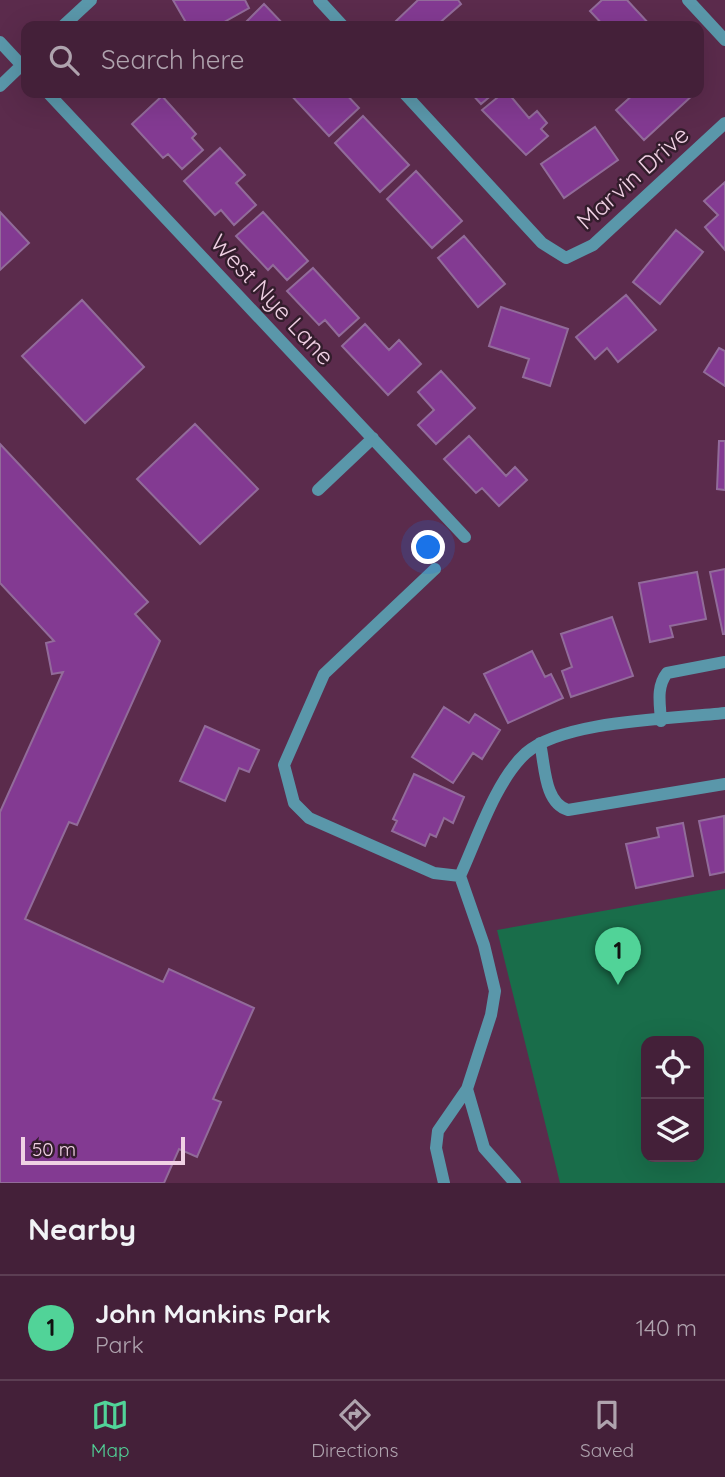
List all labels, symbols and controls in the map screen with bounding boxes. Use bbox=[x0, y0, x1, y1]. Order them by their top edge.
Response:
search box bbox=[21, 21, 704, 98]
icon: search bbox=[45, 41, 83, 79]
text: Search here bbox=[101, 43, 245, 76]
street label: Marvin Drive bbox=[570, 119, 695, 236]
street label: West Nye Lane bbox=[204, 228, 341, 371]
your location bbox=[411, 530, 445, 564]
pin: 1 bbox=[595, 927, 641, 985]
map controls bbox=[641, 1036, 704, 1162]
button: locate bbox=[641, 1036, 704, 1099]
button: layers bbox=[641, 1099, 704, 1162]
scale bar bbox=[21, 1134, 186, 1166]
text: 50 m bbox=[32, 1137, 76, 1161]
text: Nearby bbox=[28, 1210, 136, 1248]
text: John Mankins Park bbox=[95, 1297, 331, 1330]
text: 1 bbox=[47, 1313, 55, 1342]
text: 140 m bbox=[636, 1313, 697, 1342]
text: Park bbox=[95, 1330, 144, 1359]
tab: Map bbox=[91, 1396, 130, 1462]
tab: Directions bbox=[311, 1396, 398, 1462]
tab: Saved bbox=[580, 1396, 634, 1462]

